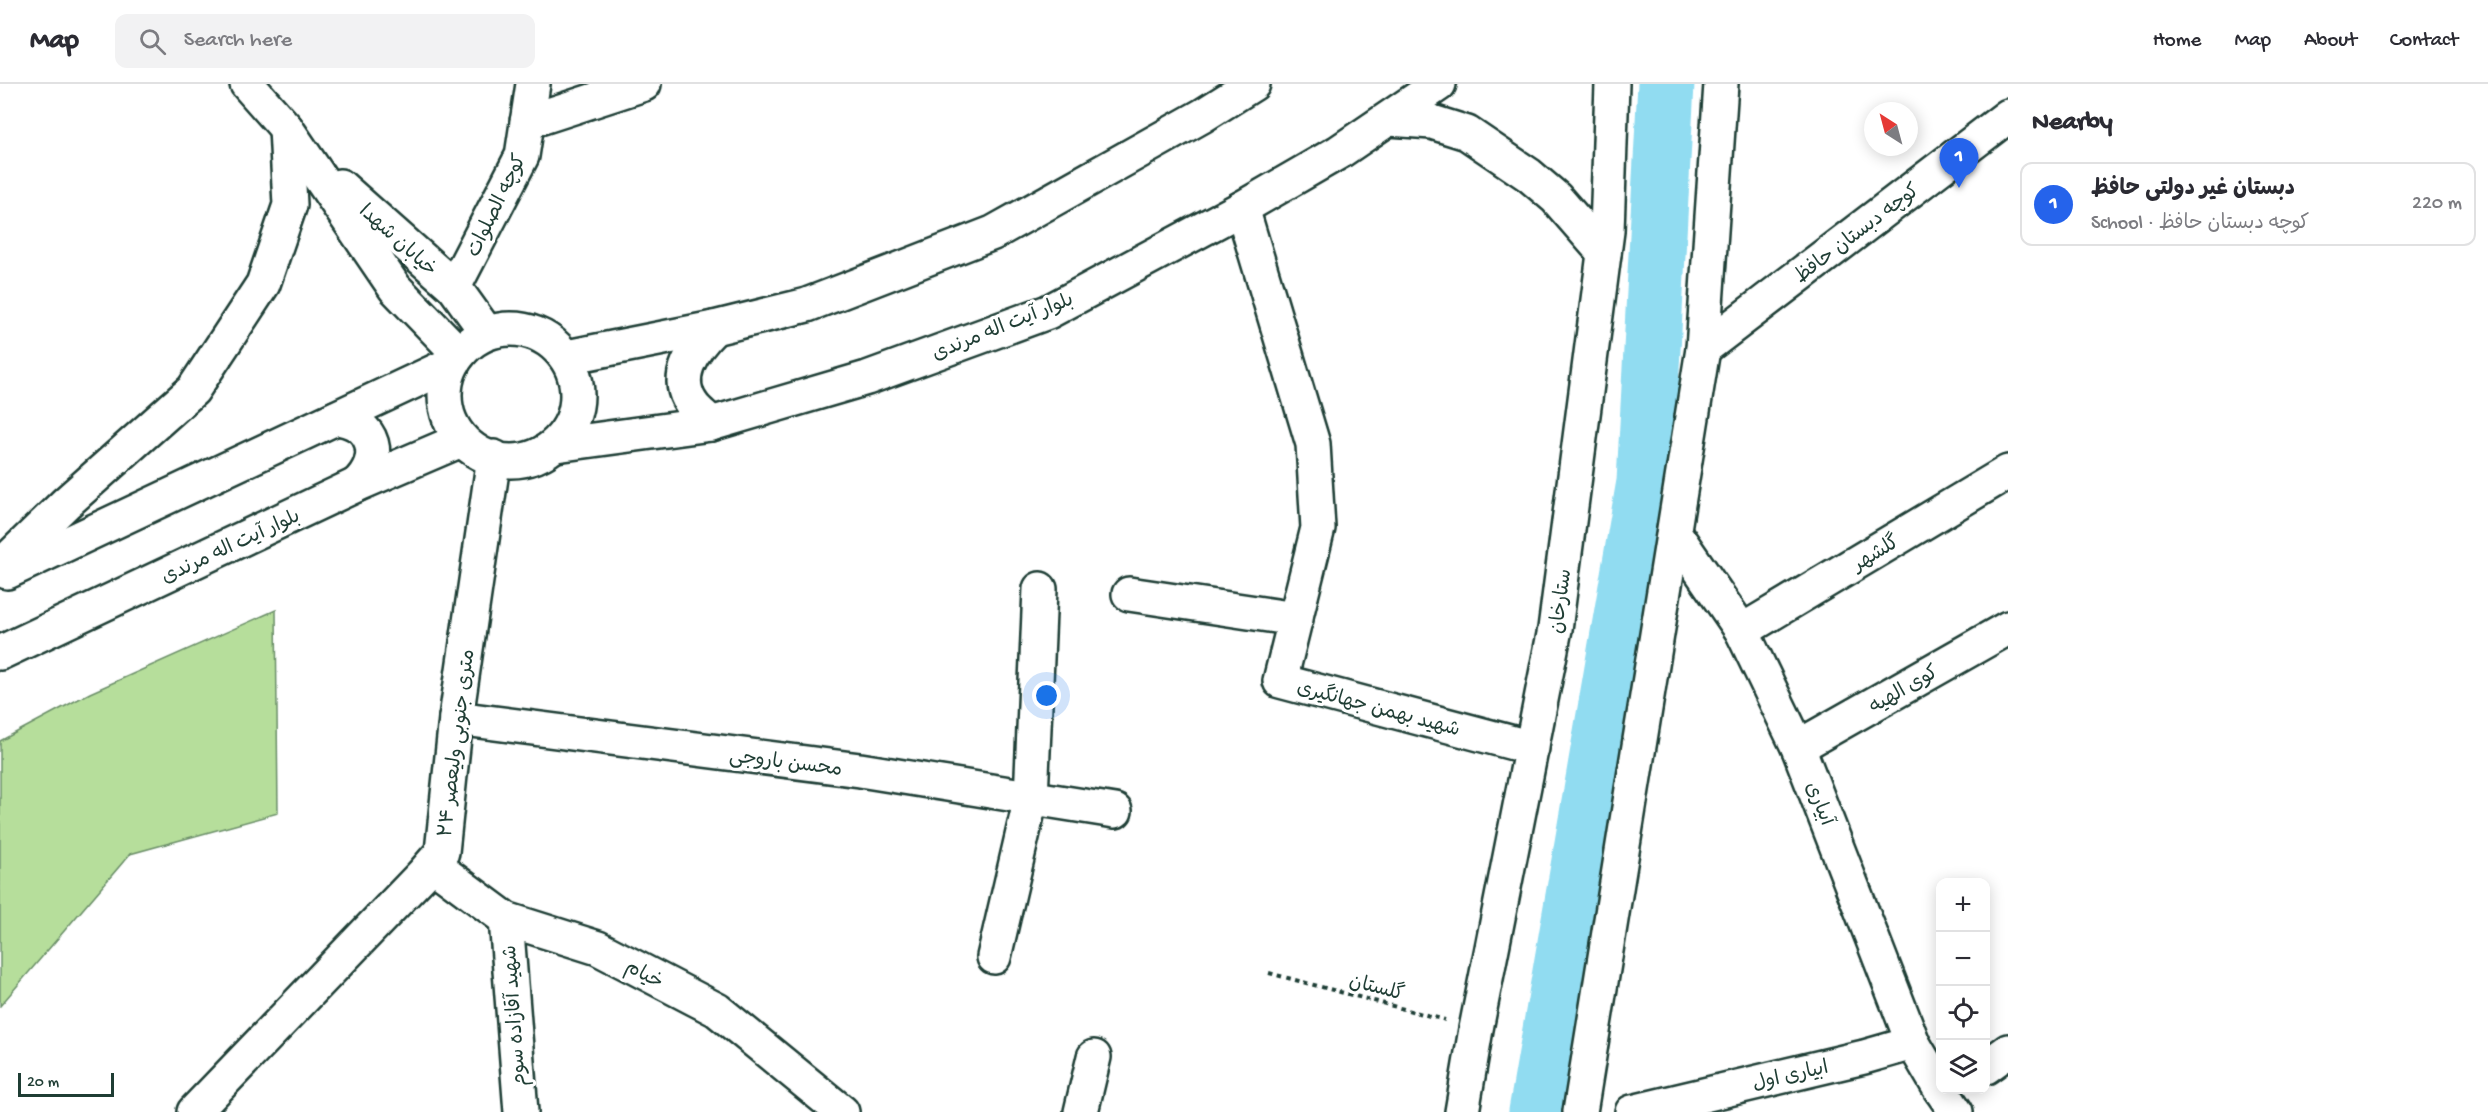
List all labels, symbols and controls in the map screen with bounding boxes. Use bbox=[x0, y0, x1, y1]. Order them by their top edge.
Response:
search box bbox=[115, 14, 535, 68]
text: Map bbox=[30, 25, 79, 58]
icon: search bbox=[136, 25, 169, 58]
text: Search here bbox=[184, 28, 292, 54]
text: Home bbox=[2153, 29, 2201, 54]
text: Map bbox=[2234, 29, 2271, 54]
text: About bbox=[2304, 29, 2357, 54]
text: Contact bbox=[2390, 29, 2458, 54]
north arrow bbox=[1864, 102, 1918, 156]
text: Nearby bbox=[2032, 108, 2113, 139]
pin: 1 bbox=[1940, 138, 1978, 188]
street label: کوچه الصلوات bbox=[462, 151, 533, 262]
text: دبستان غیر دولتی حافظ bbox=[2091, 177, 2295, 203]
street label: کوچه دبستان حافظ bbox=[1790, 179, 1925, 289]
text: 1 bbox=[2049, 193, 2058, 216]
text: 220 m bbox=[2412, 193, 2462, 216]
street label: خیابان شهدا bbox=[353, 200, 441, 282]
text: School · کوچه دبستان حافظ bbox=[2091, 213, 2309, 236]
street label: بلوار آیت اله مرندی bbox=[928, 287, 1077, 367]
street label: بلوار آیت اله مرندی bbox=[157, 503, 304, 590]
street label: گلشهر bbox=[1846, 529, 1905, 579]
street label: ستارخان bbox=[1546, 567, 1578, 635]
street label: ۲۴ متری جنوبی ولیعصر bbox=[435, 648, 481, 839]
street label: کوی الهیه bbox=[1866, 661, 1943, 720]
street label: شهید بهمن جهانگیری bbox=[1294, 675, 1463, 743]
your location bbox=[1032, 681, 1061, 710]
street label: محسن باروجی bbox=[728, 745, 844, 783]
street label: آبیاری bbox=[1799, 778, 1840, 830]
map controls bbox=[1936, 878, 1990, 1094]
button: + bbox=[1936, 878, 1990, 932]
button: − bbox=[1936, 932, 1990, 986]
street label: شهید آقازاده سوم bbox=[497, 944, 534, 1087]
street label: خیام bbox=[620, 956, 667, 996]
street label: گلستان bbox=[1346, 968, 1407, 1008]
button: locate bbox=[1936, 986, 1990, 1040]
button: layers bbox=[1936, 1040, 1990, 1094]
street label: ابیاری اول bbox=[1750, 1057, 1831, 1097]
scale bar bbox=[18, 1070, 114, 1098]
text: 20 m bbox=[27, 1074, 59, 1093]

